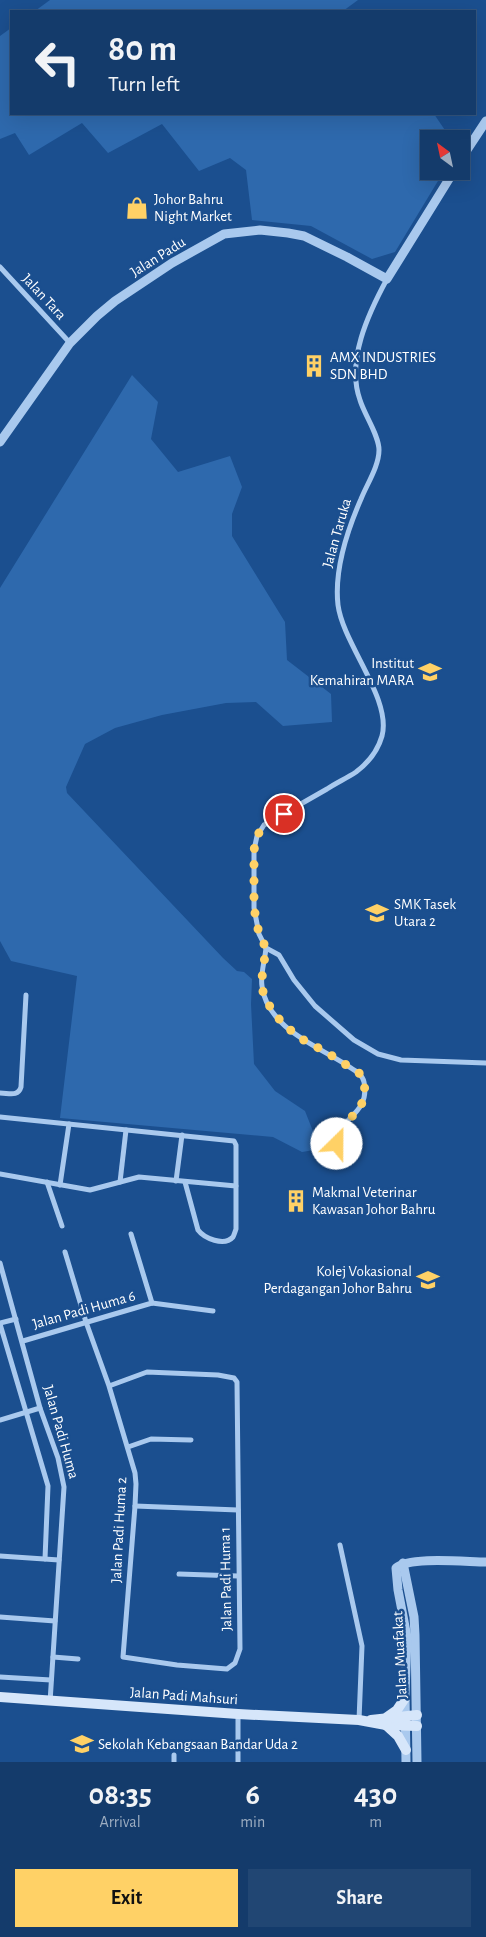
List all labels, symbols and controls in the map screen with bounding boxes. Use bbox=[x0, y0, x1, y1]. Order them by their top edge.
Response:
icon: left bbox=[25, 30, 90, 95]
text: 80 m bbox=[108, 32, 177, 67]
text: Turn left bbox=[108, 73, 180, 95]
north arrow bbox=[420, 130, 470, 180]
map controls bbox=[420, 130, 470, 180]
place label: Johor Bahru Night Market bbox=[154, 192, 232, 224]
shop icon: Johor Bahru Night Market bbox=[124, 195, 150, 221]
street label: Jalan Padu bbox=[128, 234, 188, 280]
street label: Jalan Tara bbox=[19, 271, 69, 323]
place label: AMX INDUSTRIES SDN BHD bbox=[330, 350, 436, 382]
building icon: AMX INDUSTRIES SDN BHD bbox=[301, 353, 327, 379]
street label: Jalan Taruka bbox=[320, 497, 354, 569]
place label: Institut Kemahiran MARA bbox=[310, 656, 414, 688]
school or university icon: Institut Kemahiran MARA bbox=[417, 659, 443, 685]
pin bbox=[263, 793, 305, 835]
icon: arrive bbox=[270, 800, 298, 828]
place label: SMK Tasek Utara 2 bbox=[394, 897, 456, 929]
school or university icon: SMK Tasek Utara 2 bbox=[364, 900, 390, 926]
position arrow bbox=[310, 1117, 362, 1169]
place label: Makmal Veterinar Kawasan Johor Bahru bbox=[312, 1185, 436, 1217]
building icon: Makmal Veterinar Kawasan Johor Bahru bbox=[283, 1188, 309, 1214]
place label: Kolej Vokasional Perdagangan Johor Bahru bbox=[263, 1264, 412, 1296]
school or university icon: Kolej Vokasional Perdagangan Johor Bahru bbox=[415, 1267, 441, 1293]
street label: Jalan Padi Huma 6 bbox=[31, 1288, 137, 1332]
street label: Jalan Padi Huma bbox=[40, 1383, 82, 1481]
street label: Jalan Padi Huma 2 bbox=[109, 1477, 129, 1583]
street label: Jalan Padi Huma 1 bbox=[218, 1527, 234, 1631]
street label: Jalan Muafakat bbox=[390, 1611, 410, 1699]
street label: Jalan Padi Mahsuri bbox=[130, 1685, 238, 1707]
school or university icon: Sekolah Kebangsaan Bandar Uda 2 bbox=[69, 1731, 95, 1757]
place label: Sekolah Kebangsaan Bandar Uda 2 bbox=[98, 1737, 298, 1752]
text: 08:35 bbox=[89, 1780, 152, 1810]
text: 6 bbox=[246, 1780, 260, 1810]
text: 430 bbox=[354, 1780, 397, 1810]
text: Arrival bbox=[100, 1814, 141, 1830]
text: min bbox=[240, 1814, 265, 1830]
text: m bbox=[369, 1814, 382, 1830]
button: Exit bbox=[15, 1869, 238, 1927]
button: Share bbox=[248, 1869, 471, 1927]

